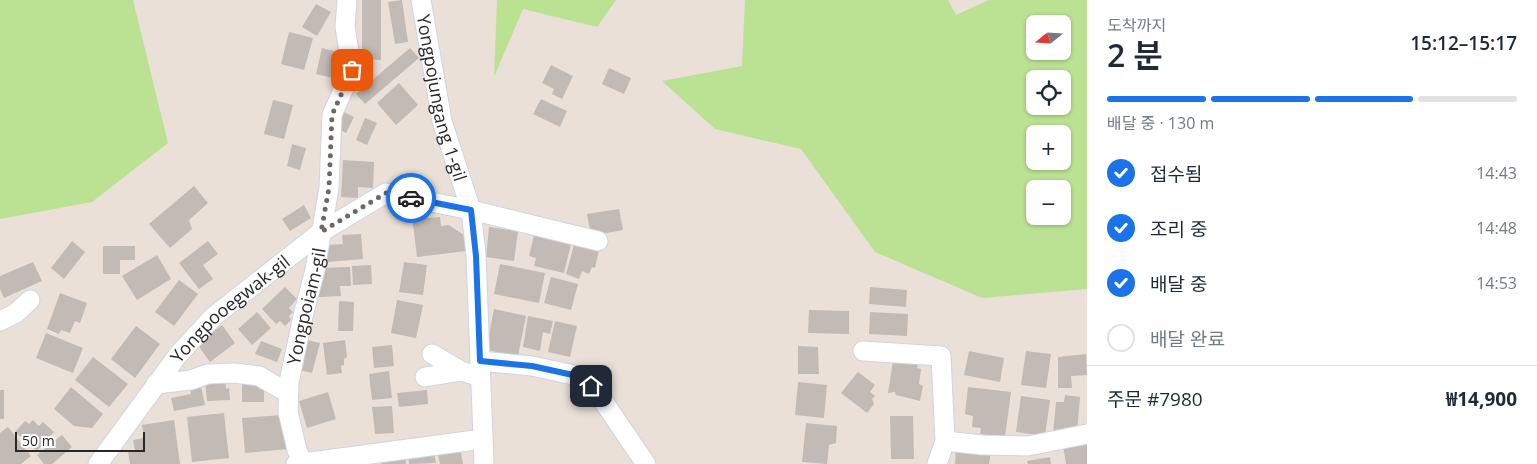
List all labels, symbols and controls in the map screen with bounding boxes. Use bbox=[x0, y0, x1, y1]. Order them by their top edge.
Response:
street label: Yongpojungang 1-gil bbox=[412, 12, 473, 184]
text: 도착까지 bbox=[1107, 14, 1166, 36]
north arrow bbox=[1026, 15, 1071, 60]
map controls bbox=[1026, 15, 1071, 225]
text: 15:12–15:17 bbox=[1410, 30, 1517, 56]
text: 2 분 bbox=[1107, 33, 1163, 76]
pin bbox=[331, 49, 373, 91]
icon: bag bbox=[338, 56, 366, 84]
button: locate bbox=[1026, 70, 1071, 115]
text: 배달 중 · 130 m bbox=[1107, 112, 1214, 134]
button: + bbox=[1026, 125, 1071, 170]
icon: check bbox=[1107, 159, 1135, 187]
text: 접수됨 bbox=[1150, 161, 1202, 187]
text: 14:43 bbox=[1476, 162, 1517, 184]
courier bbox=[386, 173, 436, 223]
button: − bbox=[1026, 180, 1071, 225]
icon: car bbox=[397, 184, 425, 212]
icon: check bbox=[1107, 214, 1135, 242]
text: 조리 중 bbox=[1150, 216, 1207, 242]
text: 14:48 bbox=[1476, 217, 1517, 239]
street label: Yongpoiam-gil bbox=[281, 246, 331, 367]
street label: Yongpooegwak-gil bbox=[165, 249, 295, 367]
icon: check bbox=[1107, 269, 1135, 297]
text: 배달 중 bbox=[1150, 271, 1207, 297]
text: 14:53 bbox=[1476, 272, 1517, 294]
text: 배달 완료 bbox=[1150, 326, 1225, 352]
pin bbox=[570, 365, 612, 407]
icon: home bbox=[577, 372, 605, 400]
text: 주문 #7980 bbox=[1107, 386, 1203, 412]
text: ₩14,900 bbox=[1446, 386, 1517, 412]
scale bar bbox=[15, 429, 145, 452]
text: 50 m bbox=[22, 431, 55, 450]

